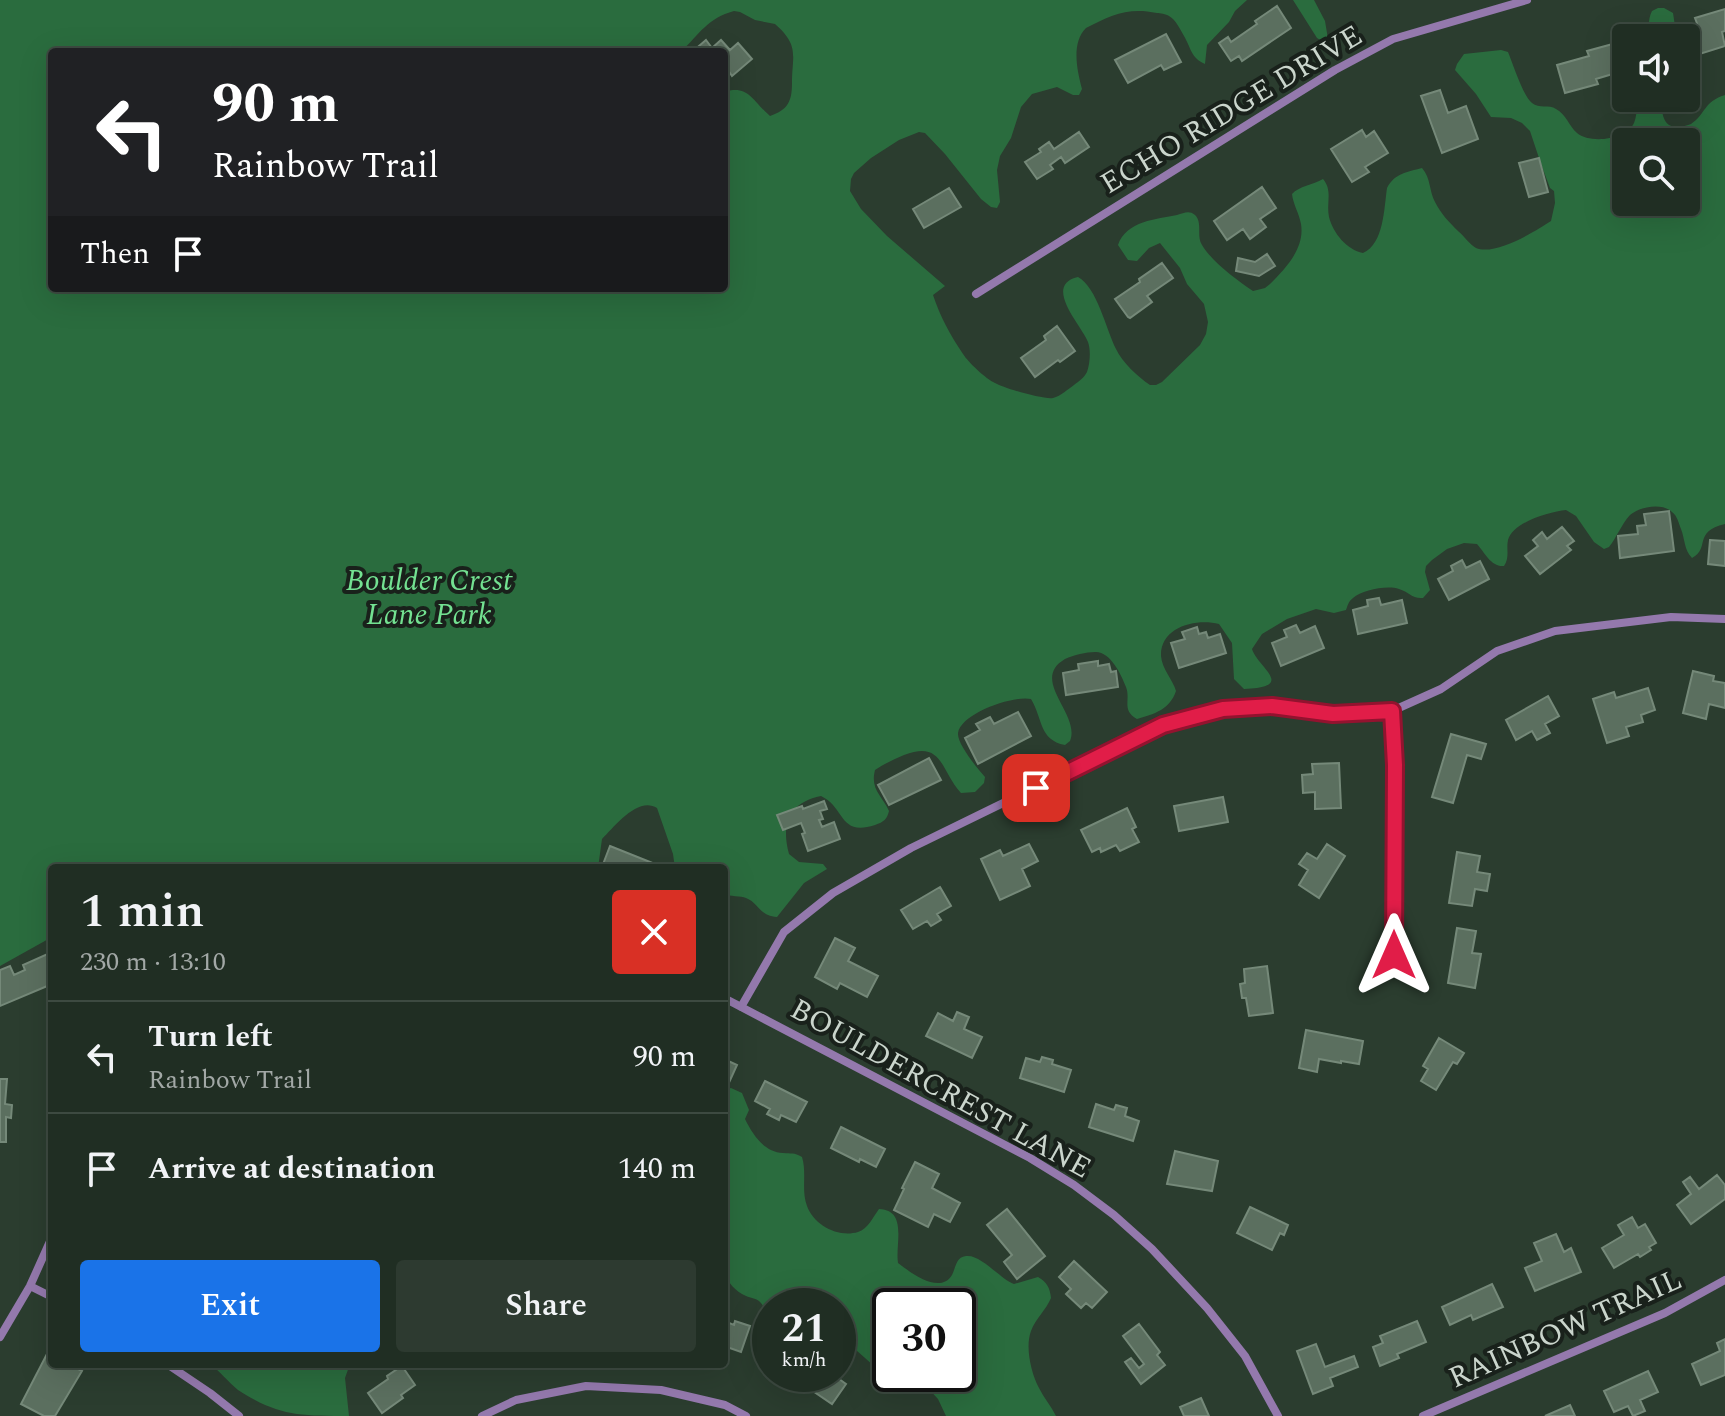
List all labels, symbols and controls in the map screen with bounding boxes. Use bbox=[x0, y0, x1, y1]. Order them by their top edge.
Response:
street label: ECHO RIDGE DRIVE bbox=[1091, 13, 1372, 207]
map controls bbox=[1612, 24, 1700, 216]
button: sound bbox=[1612, 24, 1700, 112]
text: 90 m bbox=[212, 62, 339, 147]
icon: left bbox=[80, 80, 184, 184]
button: search bbox=[1612, 128, 1700, 216]
text: Rainbow Trail bbox=[212, 139, 439, 194]
text: Then bbox=[80, 231, 150, 277]
icon: arrive bbox=[166, 232, 210, 276]
park label: Boulder Crest Lane Park bbox=[346, 558, 513, 638]
pin bbox=[1002, 754, 1070, 822]
icon: arrive bbox=[1014, 766, 1058, 810]
text: 1 min bbox=[80, 875, 205, 948]
button: close bbox=[612, 890, 696, 974]
position arrow bbox=[1352, 913, 1436, 997]
text: 230 m · 13:10 bbox=[80, 942, 226, 982]
street label: BOULDERCREST LANE bbox=[781, 987, 1100, 1191]
text: Turn left bbox=[148, 1014, 273, 1060]
text: 90 m bbox=[633, 1034, 696, 1080]
icon: left bbox=[80, 1035, 124, 1079]
text: Rainbow Trail bbox=[148, 1060, 312, 1100]
text: Arrive at destination bbox=[148, 1146, 435, 1192]
text: 140 m bbox=[618, 1146, 696, 1192]
icon: arrive bbox=[80, 1147, 124, 1191]
street label: RAINBOW TRAIL bbox=[1441, 1257, 1690, 1401]
button: Exit bbox=[80, 1260, 380, 1352]
button: Share bbox=[396, 1260, 696, 1352]
speed limit sign: 30 bbox=[872, 1288, 976, 1392]
text: 21 bbox=[782, 1299, 826, 1360]
text: km/h bbox=[782, 1345, 827, 1375]

